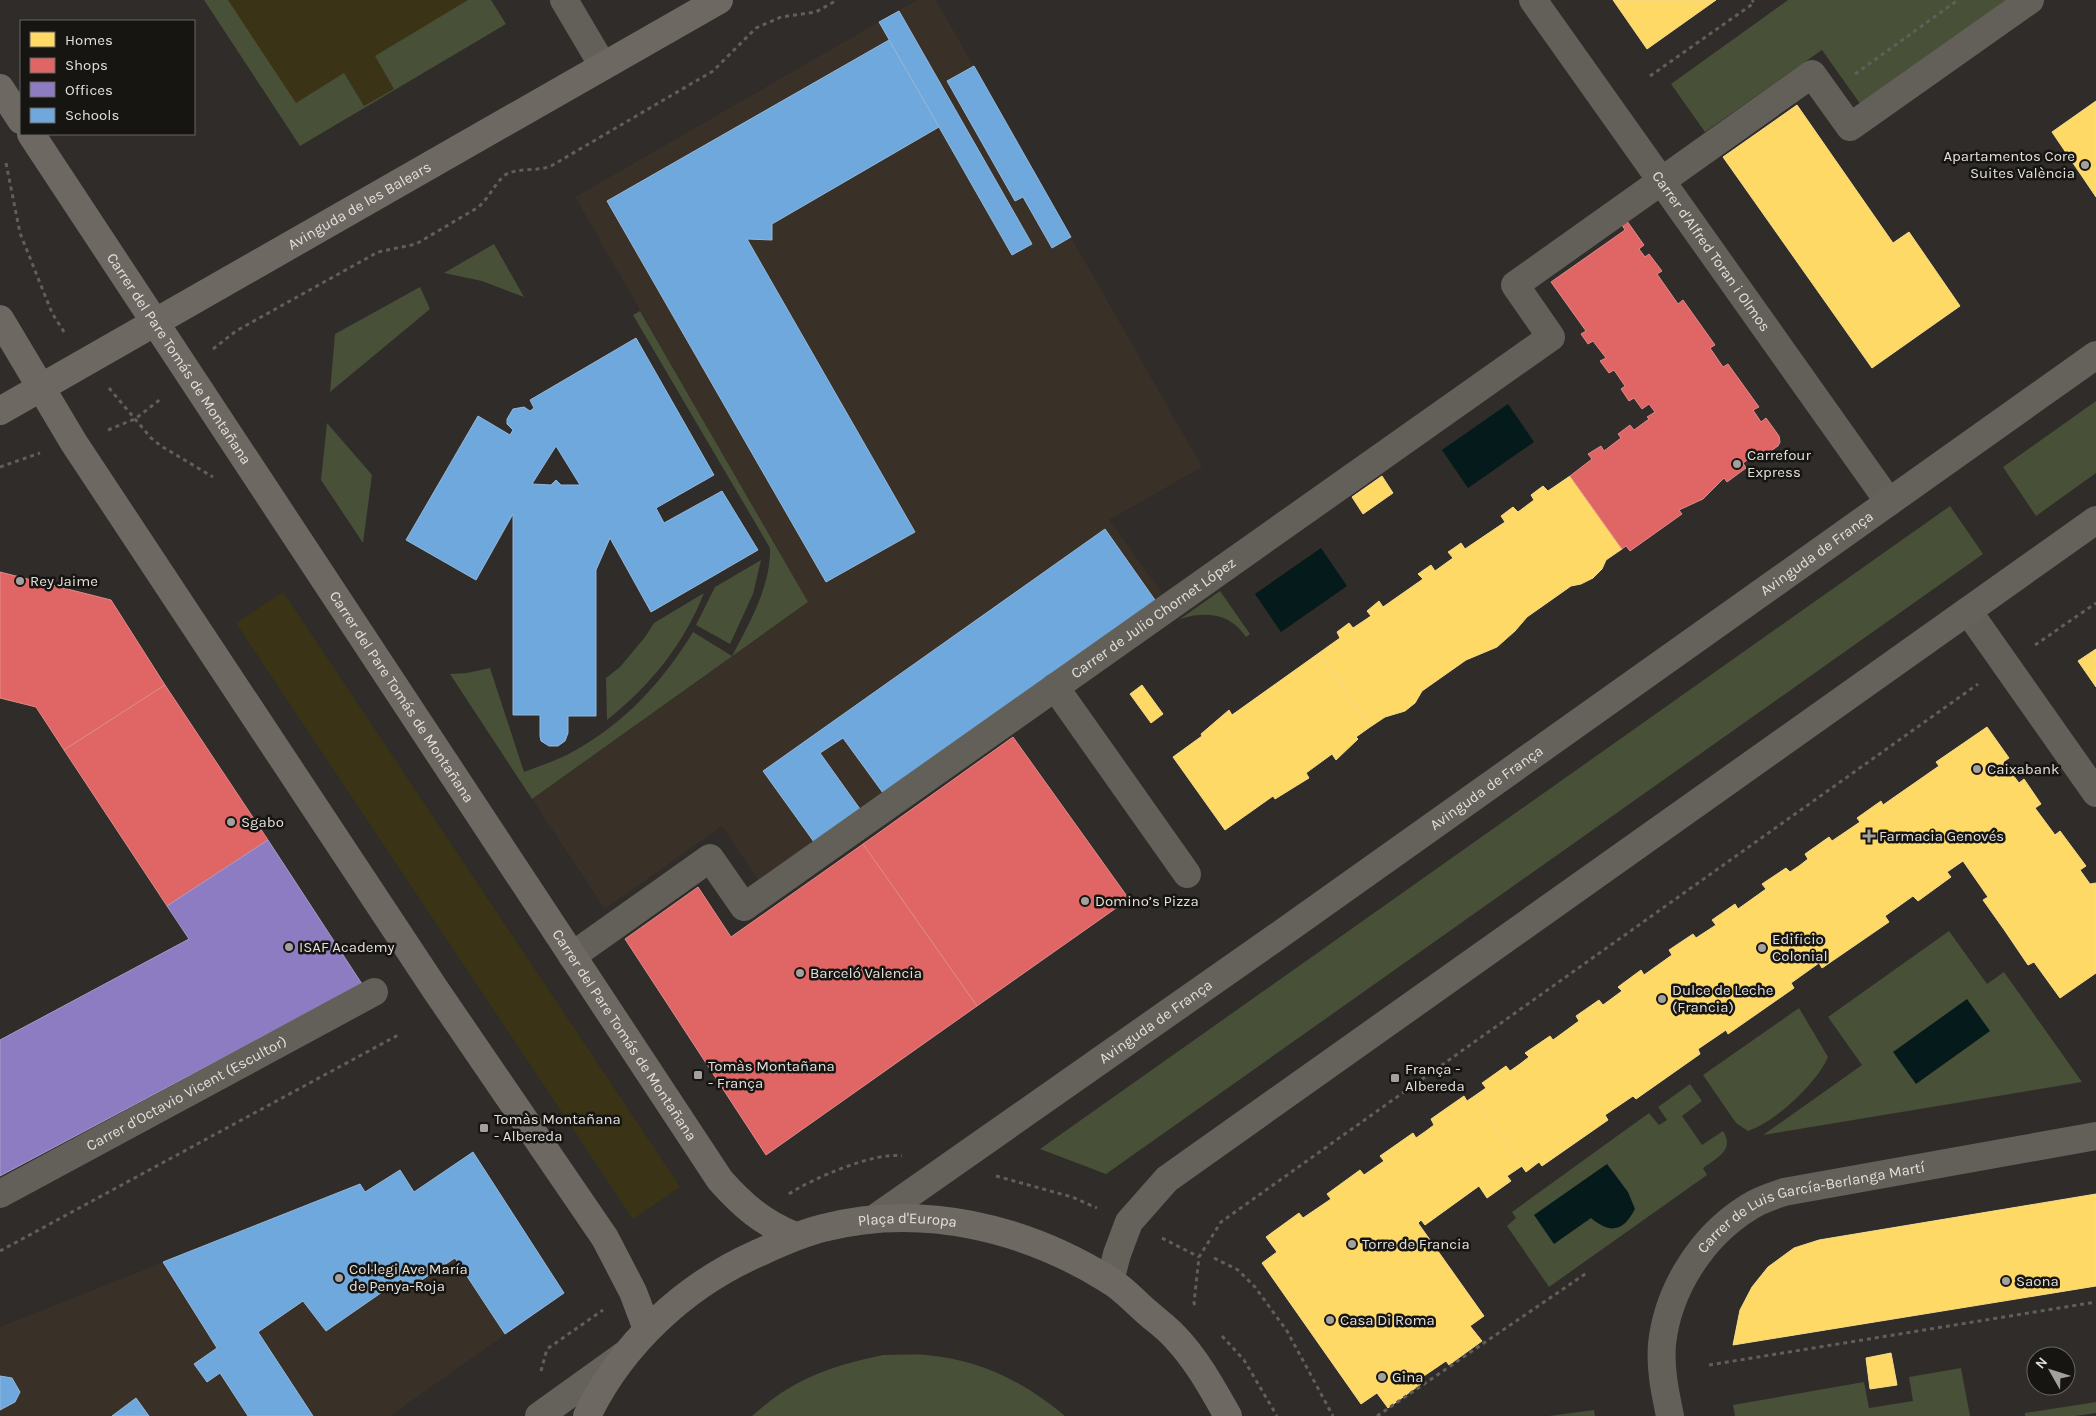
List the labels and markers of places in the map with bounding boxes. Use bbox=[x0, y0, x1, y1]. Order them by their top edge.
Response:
place label: Apartamentos Core Suites València bbox=[1943, 147, 2075, 182]
marker: Apartamentos Core Suites València bbox=[2079, 159, 2091, 171]
place label: Carrefour Express bbox=[1747, 446, 1811, 481]
marker: Carrefour Express bbox=[1731, 458, 1743, 470]
place label: Rey Jaime bbox=[30, 572, 98, 590]
marker: Rey Jaime bbox=[14, 575, 26, 587]
place label: Caixabank bbox=[1987, 760, 2060, 778]
marker: Caixabank bbox=[1971, 763, 1983, 775]
place label: Sgabo bbox=[241, 813, 284, 831]
marker: Sgabo bbox=[225, 816, 237, 828]
place label: Farmacia Genovés bbox=[1879, 827, 2004, 845]
marker: Farmacia Genovés bbox=[1863, 830, 1875, 842]
place label: Domino’s Pizza bbox=[1095, 892, 1199, 910]
marker: Domino’s Pizza bbox=[1079, 895, 1091, 907]
place label: Edificio Colonial bbox=[1772, 930, 1828, 965]
place label: ISAF Academy bbox=[299, 938, 395, 956]
marker: ISAF Academy bbox=[283, 941, 295, 953]
marker: Edificio Colonial bbox=[1756, 942, 1768, 954]
place label: Barceló Valencia bbox=[810, 964, 922, 982]
marker: Barceló Valencia bbox=[794, 967, 806, 979]
place label: Dulce de Leche (Francia) bbox=[1672, 981, 1774, 1016]
marker: Dulce de Leche (Francia) bbox=[1656, 993, 1668, 1005]
place label: Tomàs Montañana - França bbox=[708, 1057, 835, 1092]
place label: França - Albereda bbox=[1405, 1060, 1465, 1095]
marker: Tomàs Montañana - França bbox=[692, 1069, 704, 1081]
marker: França - Albereda bbox=[1389, 1072, 1401, 1084]
place label: Tomàs Montañana - Albereda bbox=[494, 1110, 621, 1145]
marker: Tomàs Montañana - Albereda bbox=[478, 1122, 490, 1134]
place label: Torre de Francia bbox=[1362, 1235, 1470, 1253]
marker: Torre de Francia bbox=[1346, 1238, 1358, 1250]
place label: Col·legi Ave María de Penya-Roja bbox=[349, 1260, 468, 1295]
marker: Col·legi Ave María de Penya-Roja bbox=[333, 1272, 345, 1284]
place label: Saona bbox=[2016, 1272, 2059, 1290]
marker: Saona bbox=[2000, 1275, 2012, 1287]
place label: Casa Di Roma bbox=[1340, 1311, 1435, 1329]
marker: Casa Di Roma bbox=[1324, 1314, 1336, 1326]
place label: Gina bbox=[1392, 1368, 1423, 1386]
marker: Gina bbox=[1376, 1371, 1388, 1383]

